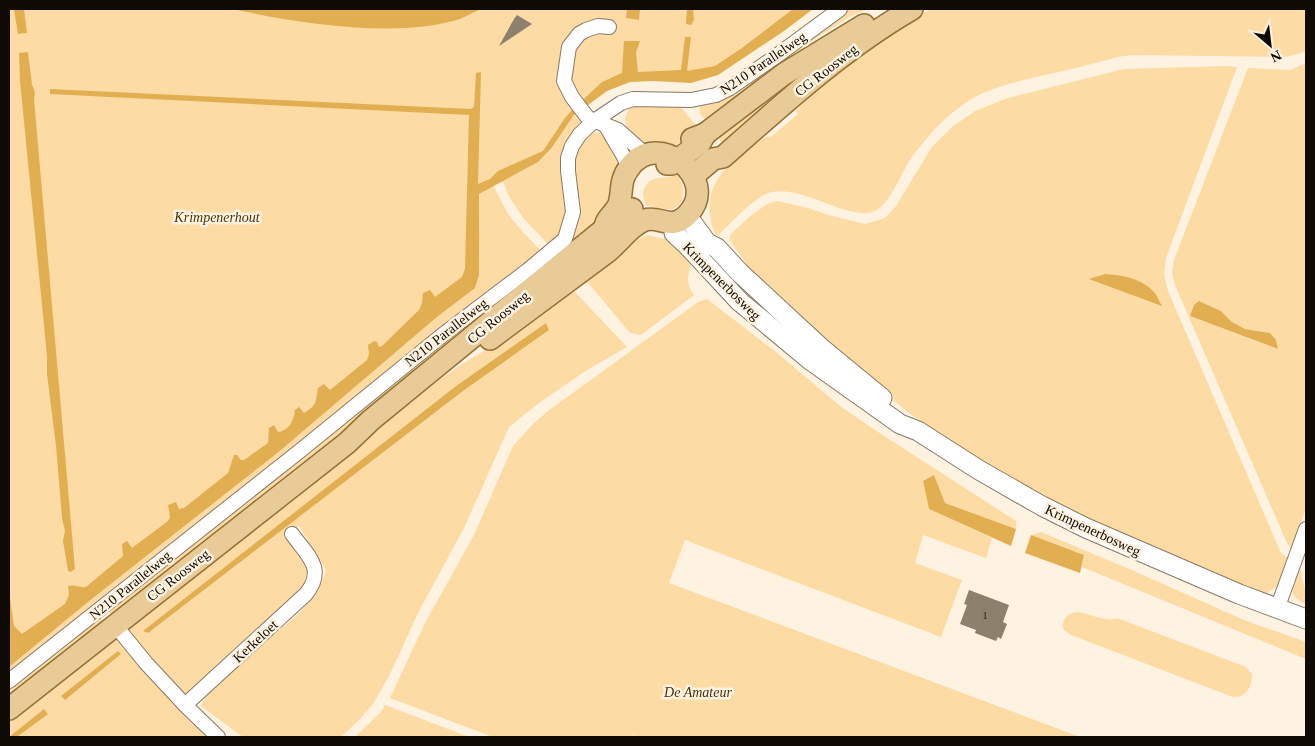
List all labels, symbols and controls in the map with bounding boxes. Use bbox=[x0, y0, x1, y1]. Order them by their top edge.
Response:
north arrow bbox=[1245, 20, 1295, 70]
street label: N210 Parallelweg bbox=[717, 29, 809, 98]
street label: CG Roosweg bbox=[792, 41, 861, 99]
text: N bbox=[1268, 47, 1284, 65]
park label: Krimpenerhout bbox=[173, 210, 261, 225]
street label: Krimpenerbosweg bbox=[680, 239, 764, 323]
street label: CG Roosweg bbox=[464, 288, 532, 347]
street label: N210 Parallelweg bbox=[402, 295, 491, 369]
street label: Krimpenerbosweg bbox=[1043, 502, 1143, 559]
street label: CG Roosweg bbox=[144, 546, 213, 604]
street label: N210 Parallelweg bbox=[86, 548, 174, 623]
house number: 1 bbox=[982, 609, 988, 621]
street label: Kerkeloet bbox=[230, 617, 281, 666]
park label: De Amateur bbox=[663, 685, 732, 700]

